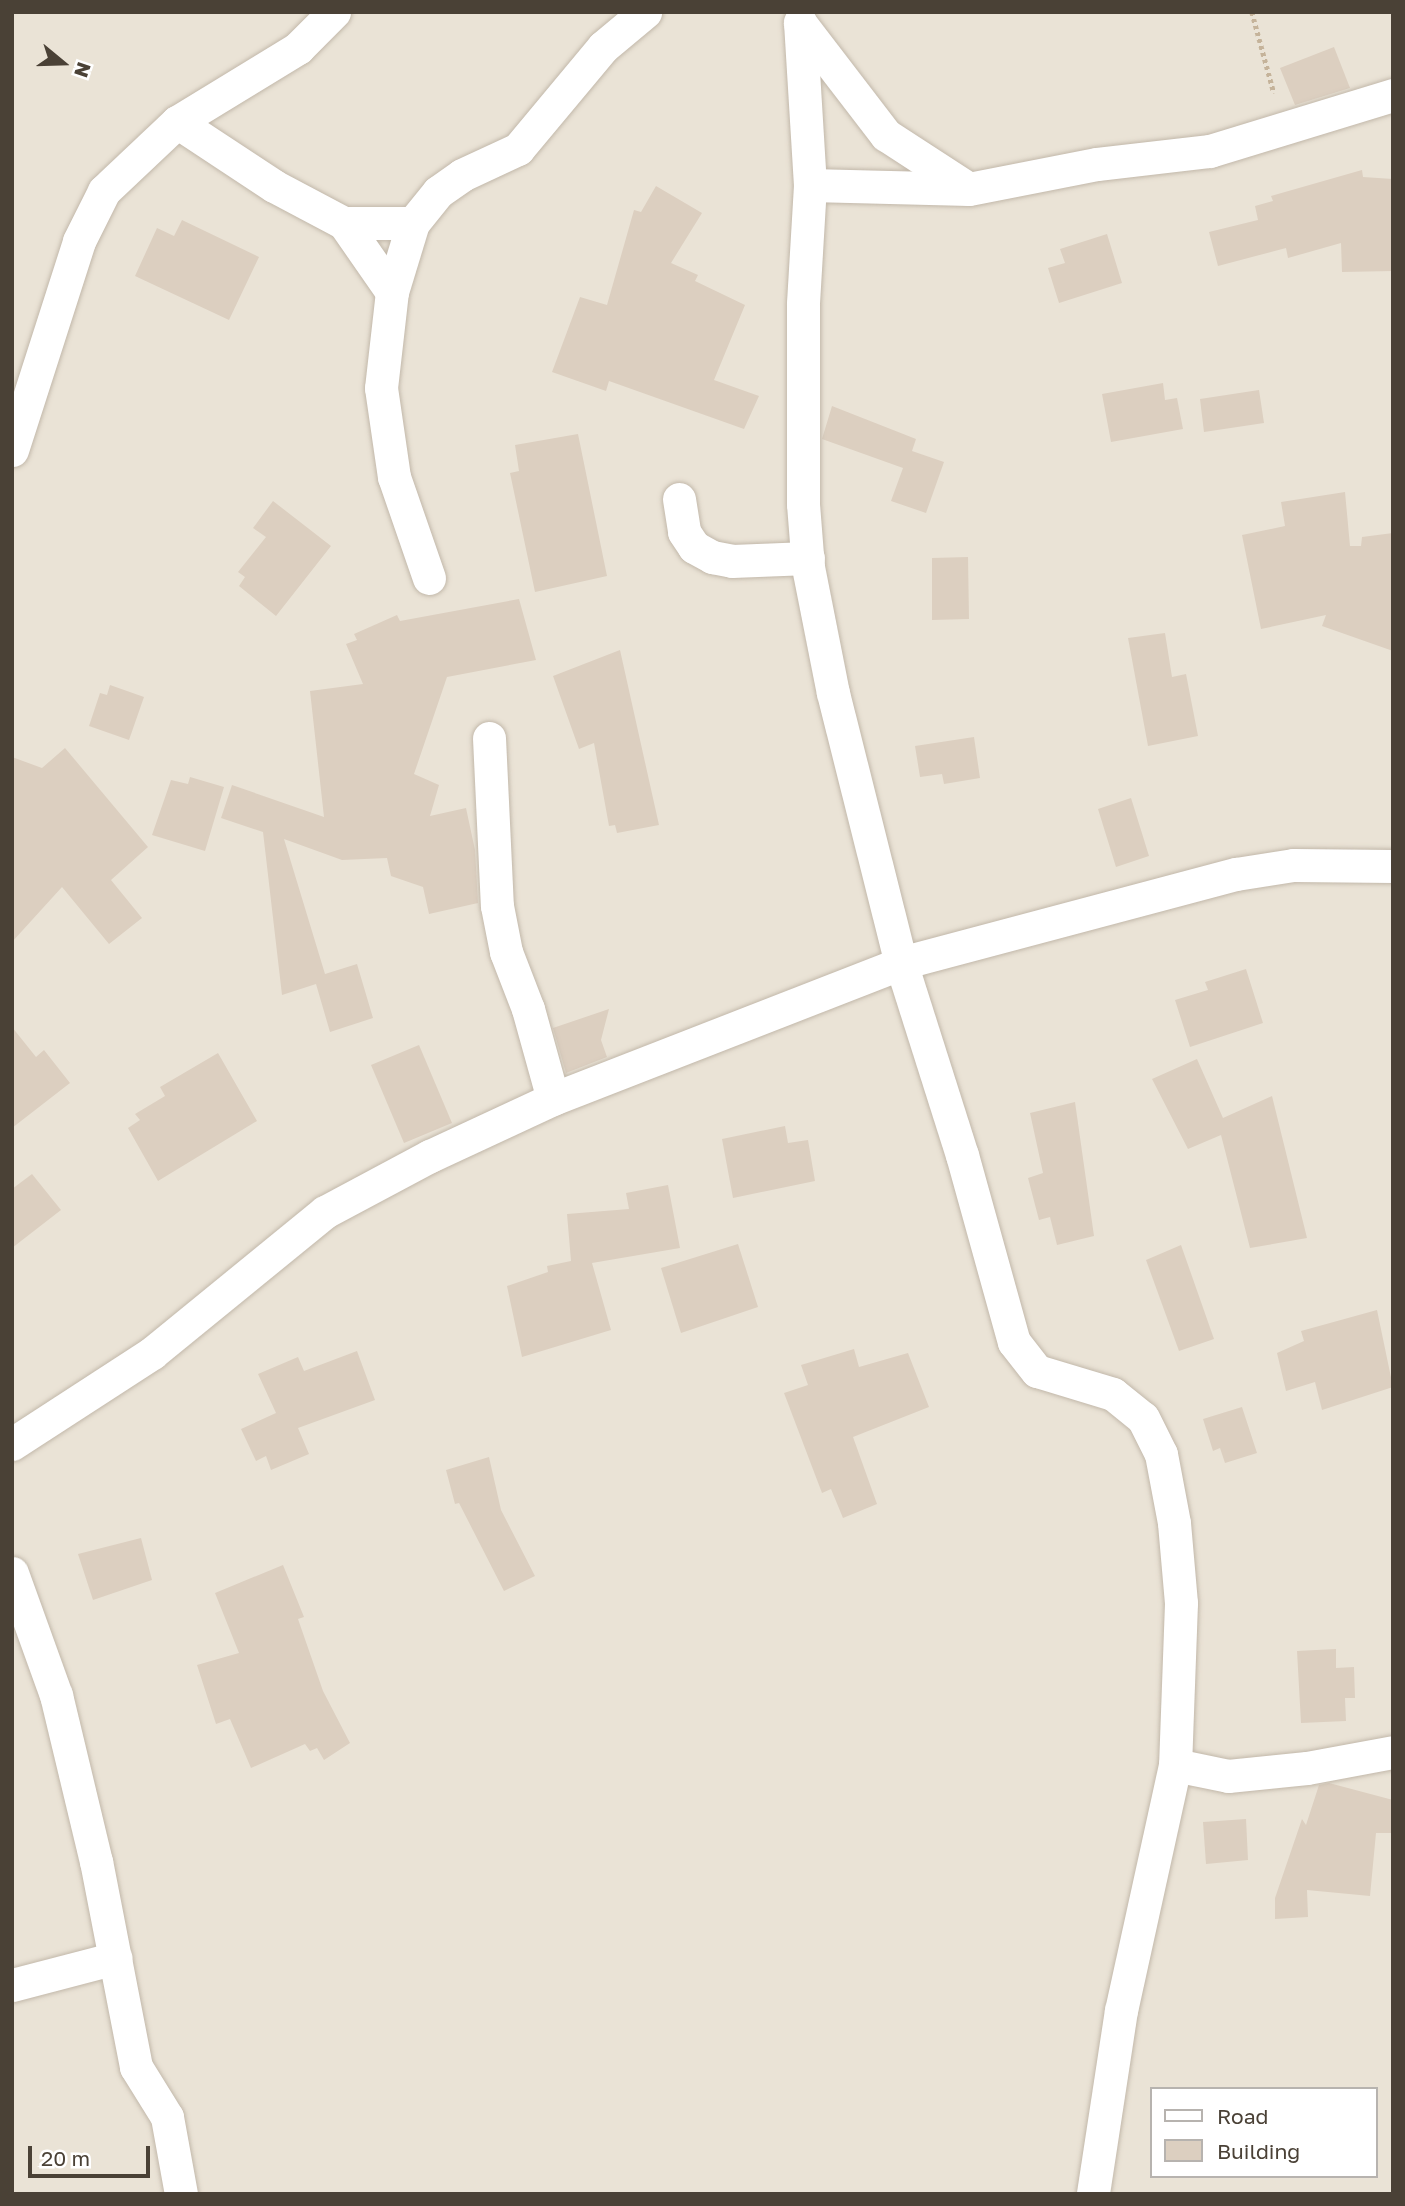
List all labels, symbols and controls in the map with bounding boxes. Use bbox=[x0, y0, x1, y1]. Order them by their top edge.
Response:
north arrow bbox=[28, 28, 98, 98]
text: N bbox=[70, 59, 97, 81]
legend bbox=[1150, 2087, 1377, 2178]
text: Road bbox=[1217, 2103, 1268, 2129]
scale bar bbox=[32, 2132, 154, 2176]
text: Building bbox=[1217, 2138, 1300, 2164]
text: 20 m bbox=[41, 2145, 90, 2171]

